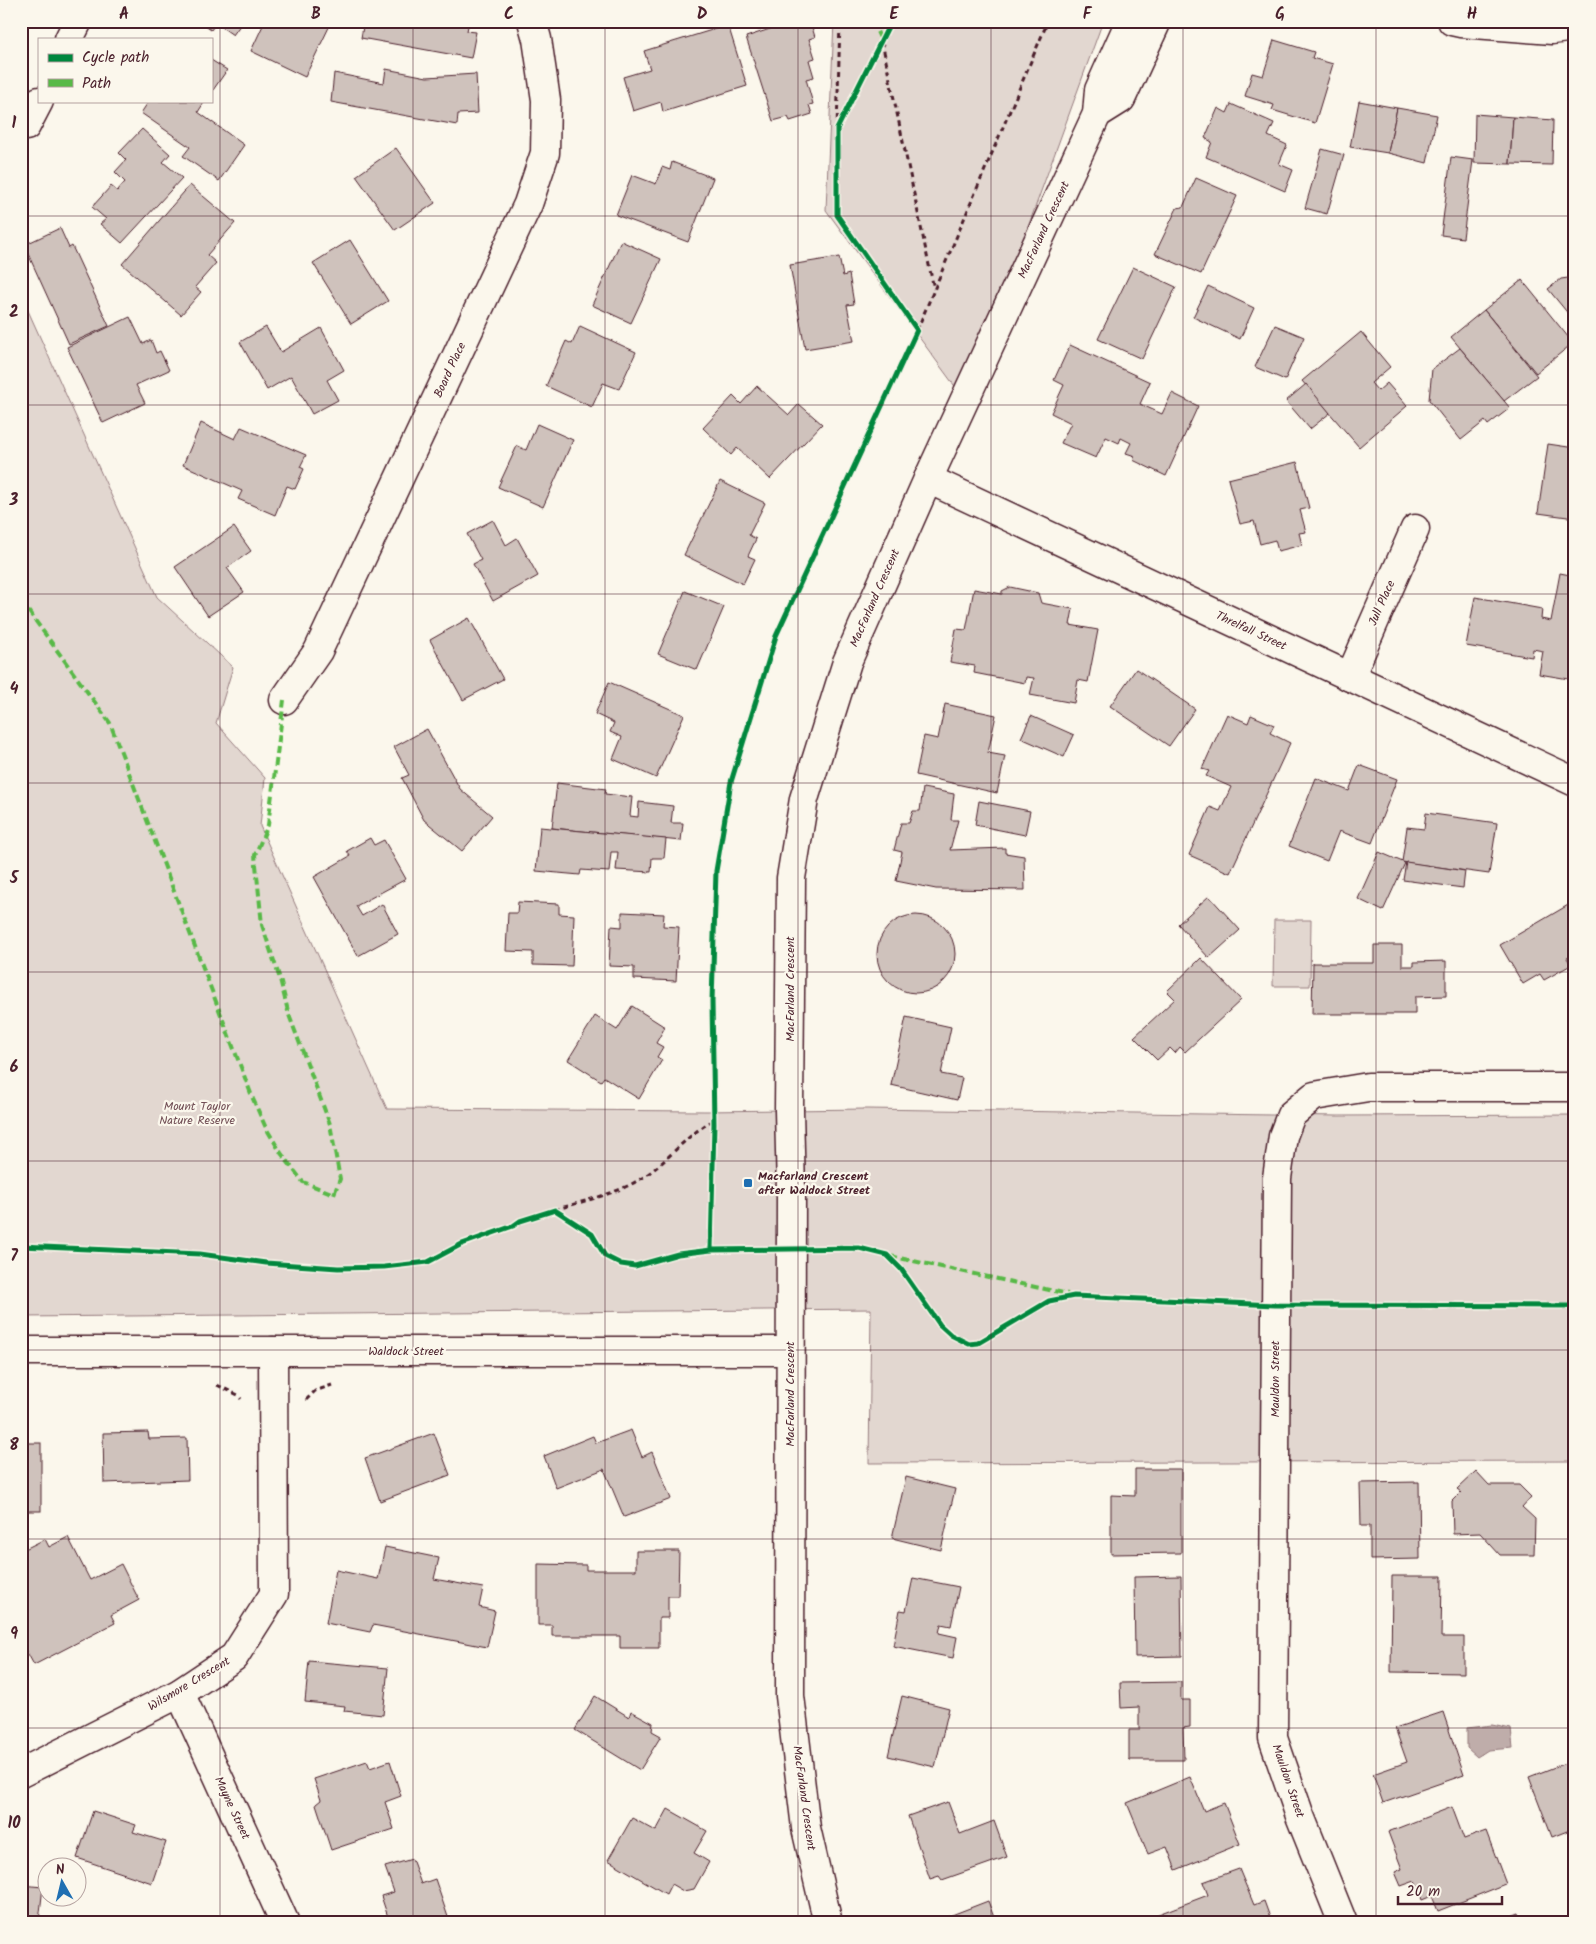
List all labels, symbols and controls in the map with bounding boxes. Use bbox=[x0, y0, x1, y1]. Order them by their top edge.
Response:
text: A bbox=[119, 2, 129, 27]
text: B bbox=[311, 2, 321, 27]
text: C bbox=[504, 2, 514, 27]
text: D bbox=[697, 2, 708, 27]
text: E bbox=[890, 2, 900, 27]
text: F bbox=[1083, 2, 1093, 27]
text: G bbox=[1275, 2, 1285, 27]
text: H bbox=[1467, 2, 1477, 27]
legend bbox=[38, 38, 212, 102]
text: Cycle path bbox=[82, 46, 149, 70]
text: Path bbox=[82, 72, 111, 96]
text: 1 bbox=[12, 111, 17, 136]
street label: MacFarland Crescent bbox=[1013, 178, 1075, 282]
text: 2 bbox=[9, 300, 19, 325]
street label: Board Place bbox=[429, 339, 471, 401]
text: 3 bbox=[9, 488, 19, 513]
street label: MacFarland Crescent bbox=[845, 546, 905, 650]
street label: Jull Place bbox=[1364, 577, 1401, 629]
street label: Threlfall Street bbox=[1212, 606, 1290, 656]
text: 4 bbox=[10, 677, 19, 702]
text: 5 bbox=[9, 866, 20, 891]
street label: MacFarland Crescent bbox=[781, 936, 800, 1042]
text: 6 bbox=[10, 1055, 19, 1080]
park label: Mount Taylor Nature Reserve bbox=[159, 1097, 235, 1130]
place label: Macfarland Crescent after Waldock Street bbox=[758, 1167, 871, 1200]
marker: Macfarland Crescent after Waldock Street bbox=[742, 1177, 754, 1189]
text: 7 bbox=[10, 1244, 18, 1269]
street label: Mauldon Street bbox=[1266, 1340, 1285, 1417]
street label: MacFarland Crescent bbox=[781, 1341, 800, 1447]
street label: Waldock Street bbox=[368, 1342, 444, 1361]
text: 8 bbox=[9, 1433, 19, 1458]
text: 9 bbox=[10, 1622, 18, 1647]
street label: Wilsmore Crescent bbox=[144, 1652, 234, 1716]
street label: Mauldon Street bbox=[1267, 1742, 1310, 1821]
street label: MacFarland Crescent bbox=[787, 1744, 821, 1852]
street label: Mayne Street bbox=[209, 1773, 255, 1843]
text: 10 bbox=[7, 1811, 21, 1836]
north arrow bbox=[38, 1856, 88, 1906]
text: N bbox=[54, 1859, 66, 1882]
scale bar bbox=[1398, 1874, 1502, 1906]
text: 20 m bbox=[1406, 1880, 1440, 1904]

